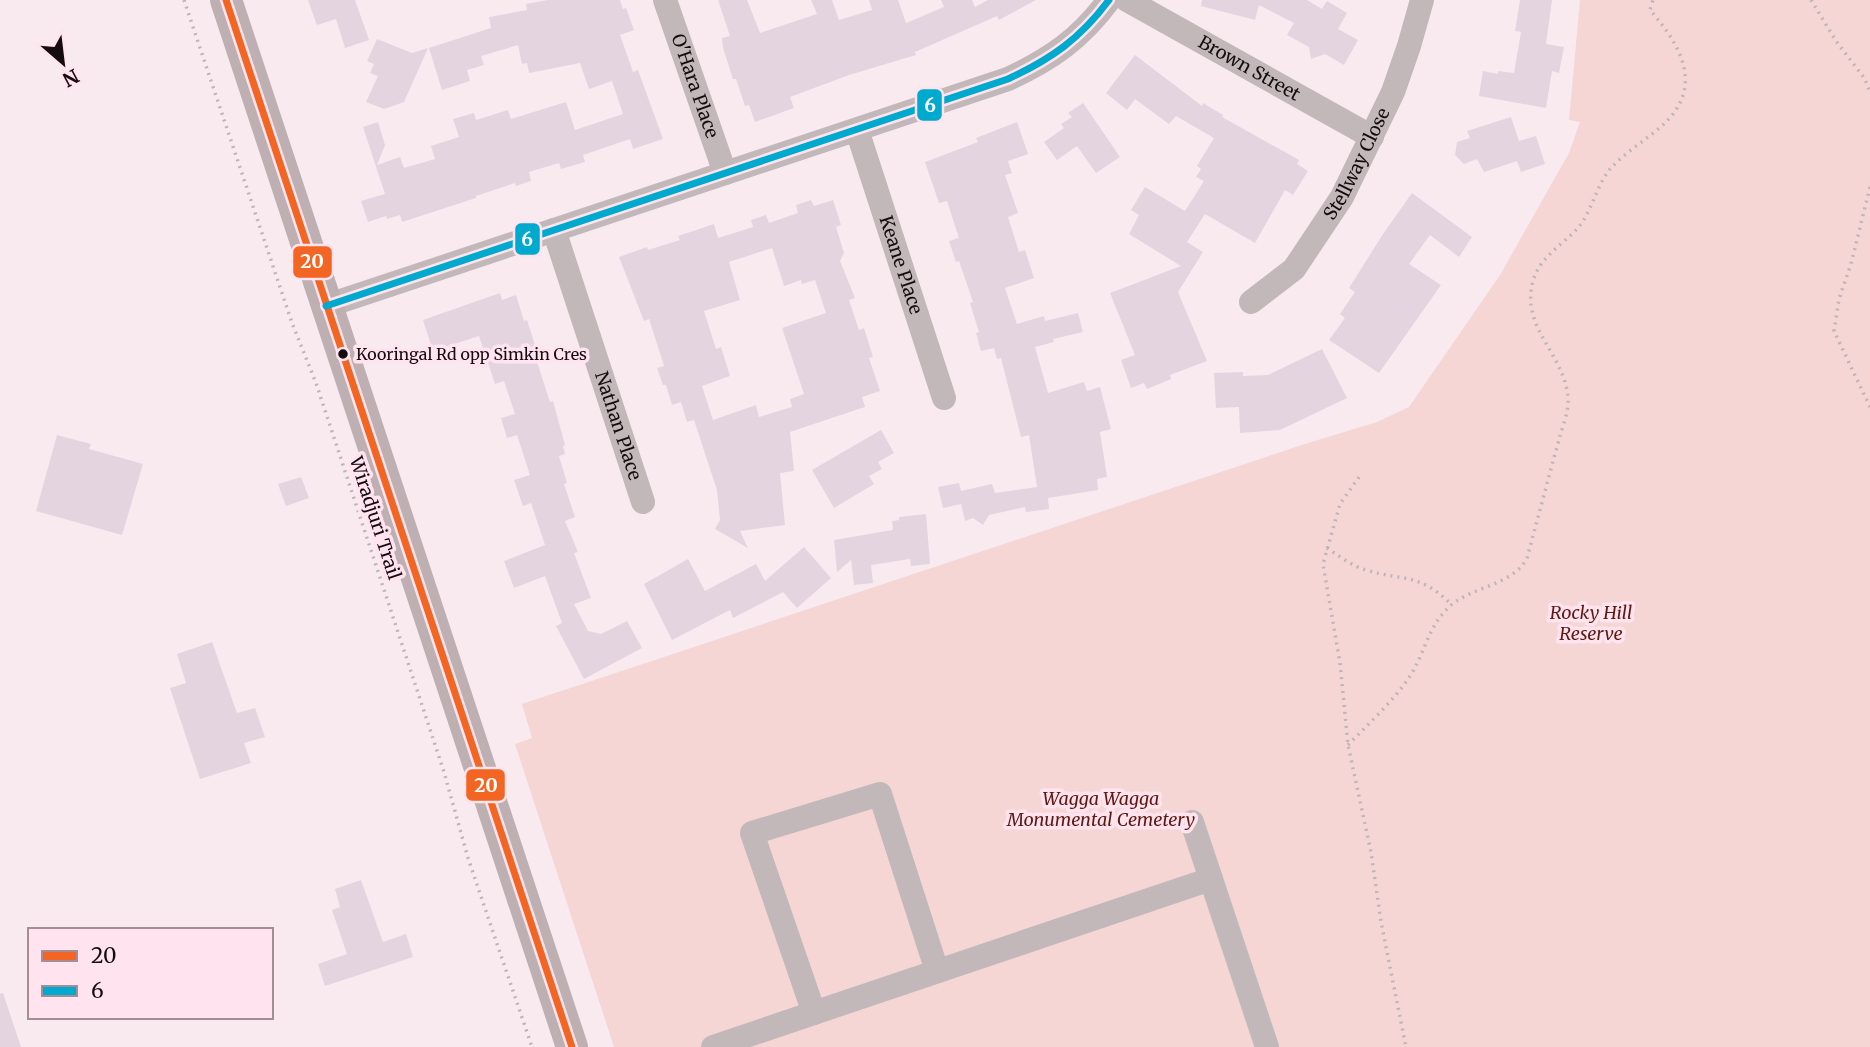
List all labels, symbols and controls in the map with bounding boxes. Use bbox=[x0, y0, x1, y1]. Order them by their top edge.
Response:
north arrow bbox=[28, 28, 98, 98]
street label: Brown Street bbox=[1194, 30, 1305, 106]
street label: O'Hara Place bbox=[667, 31, 724, 141]
text: N bbox=[59, 64, 83, 92]
line badge: 6 bbox=[916, 88, 943, 122]
text: 6 bbox=[924, 93, 936, 117]
street label: Stellway Close bbox=[1318, 104, 1395, 224]
street label: Keane Place bbox=[875, 213, 928, 317]
line badge: 6 bbox=[514, 222, 541, 256]
text: 6 bbox=[521, 227, 533, 251]
line badge: 20 bbox=[292, 245, 333, 279]
text: 20 bbox=[300, 249, 324, 273]
place label: Kooringal Rd opp Simkin Cres bbox=[356, 344, 587, 364]
marker: Kooringal Rd opp Simkin Cres bbox=[336, 347, 350, 361]
street label: Nathan Place bbox=[590, 368, 647, 483]
street label: Wiradjuri Trail bbox=[344, 452, 406, 583]
park label: Rocky Hill Reserve bbox=[1550, 601, 1632, 645]
line badge: 20 bbox=[465, 768, 506, 802]
text: 20 bbox=[474, 773, 498, 797]
park label: Wagga Wagga Monumental Cemetery bbox=[1006, 787, 1195, 831]
legend bbox=[28, 928, 273, 1019]
text: 20 bbox=[91, 942, 117, 969]
text: 6 bbox=[91, 977, 104, 1004]

